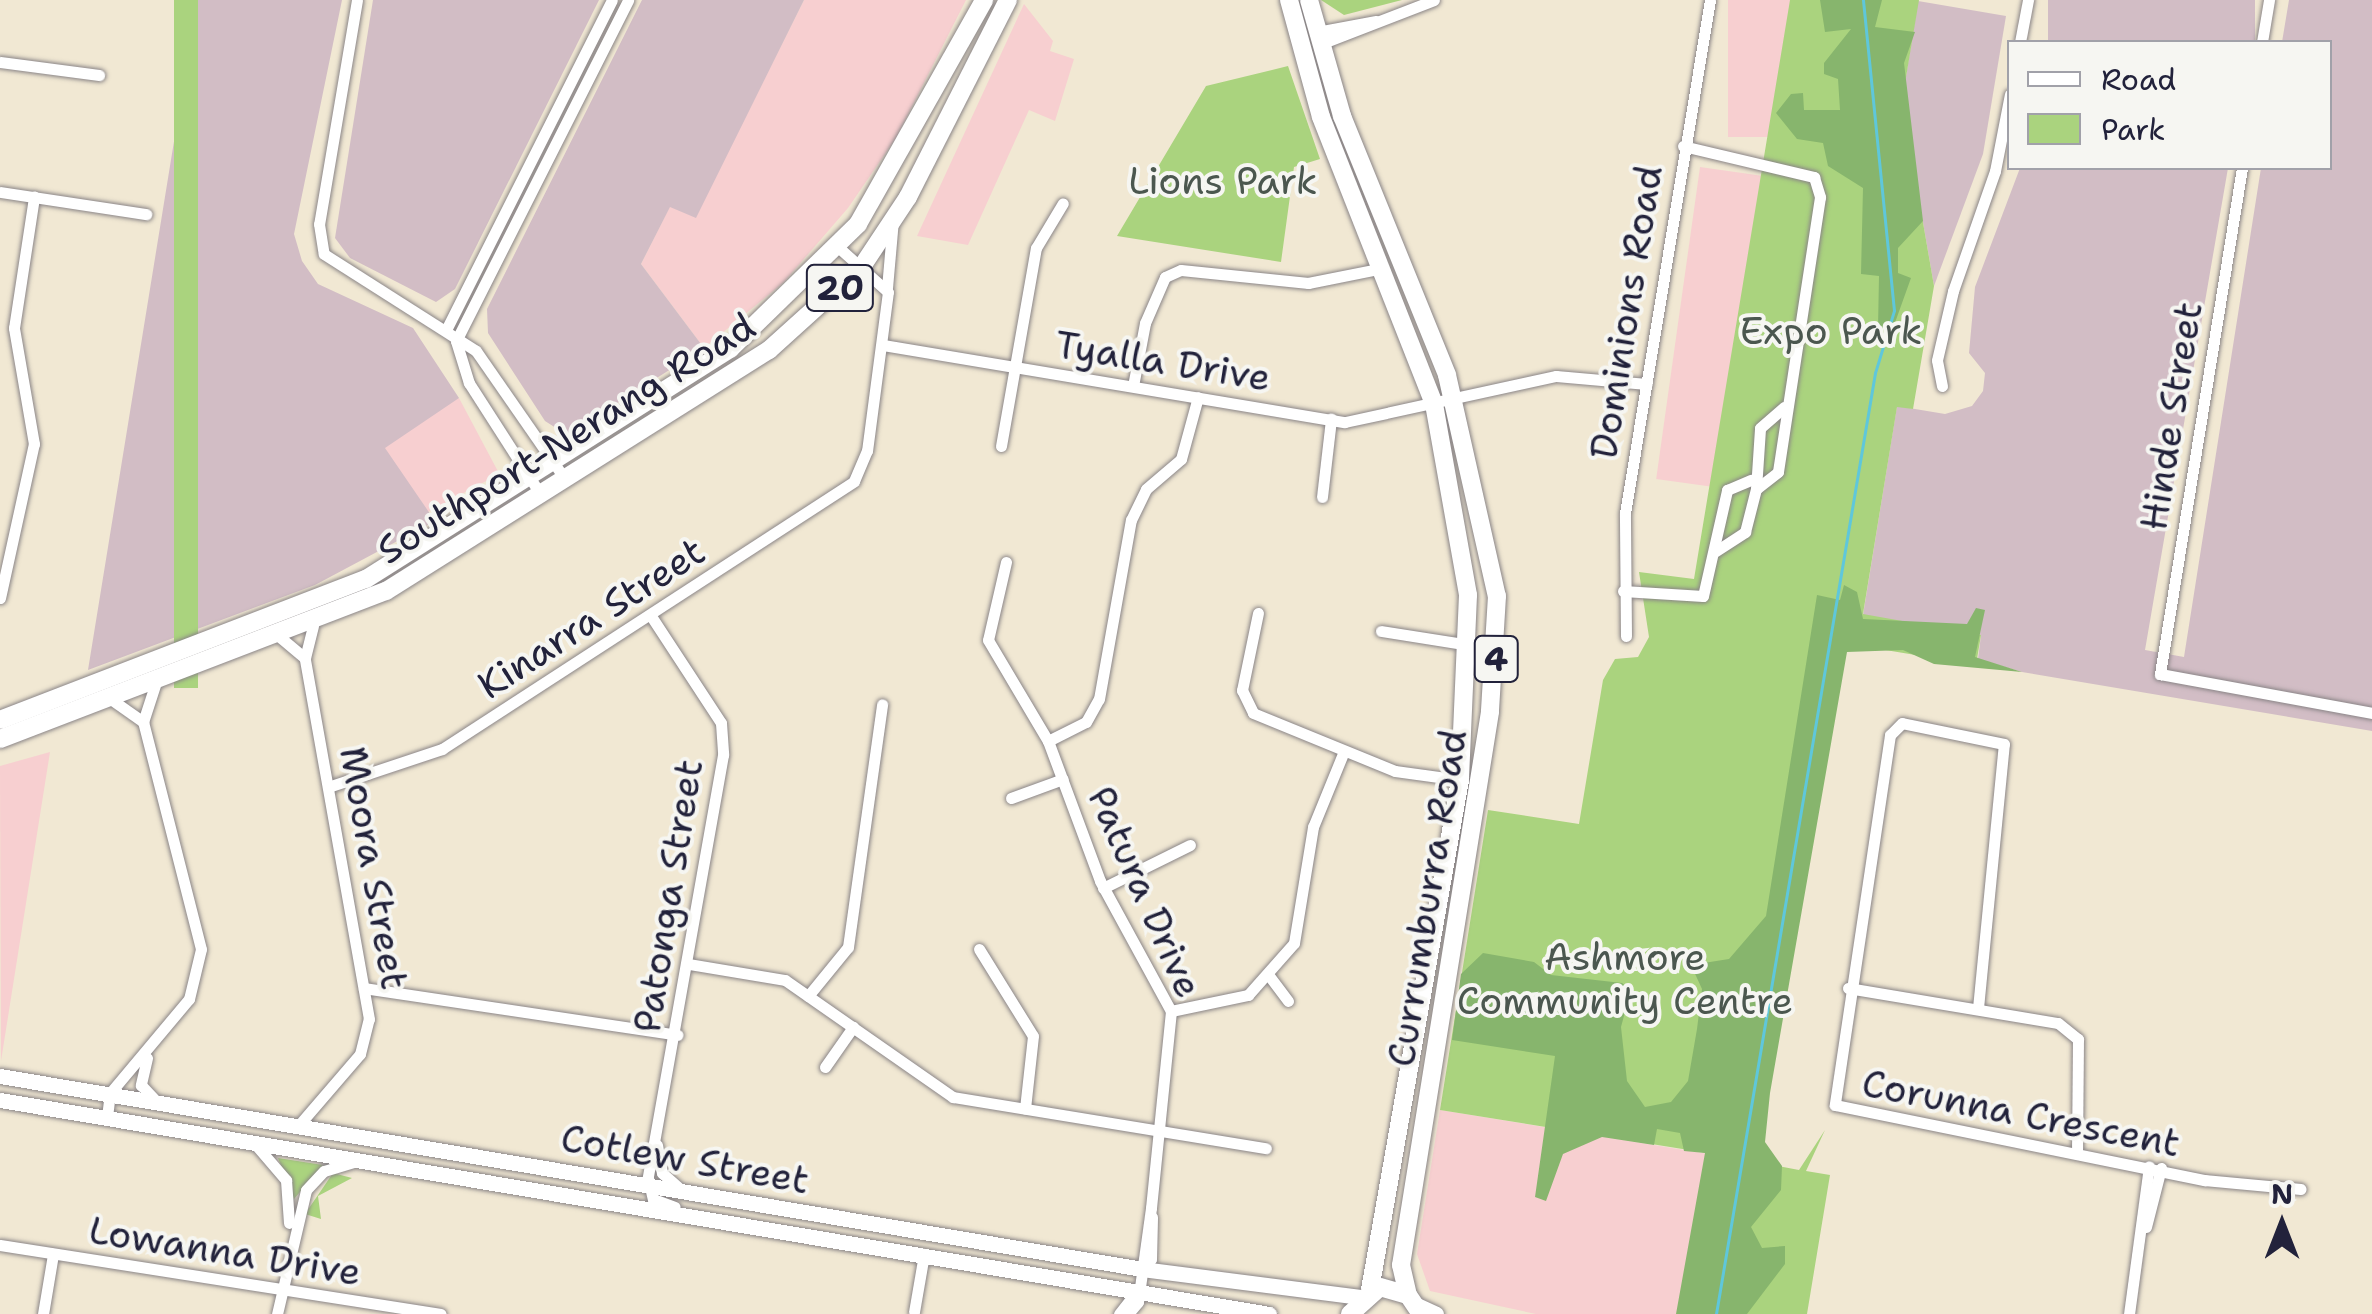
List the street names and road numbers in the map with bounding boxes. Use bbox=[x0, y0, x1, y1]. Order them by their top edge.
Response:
street label: Dominions Road bbox=[1580, 162, 1672, 462]
road number: 20 bbox=[805, 258, 875, 318]
street label: Hinde Street bbox=[2130, 299, 2212, 533]
street label: Southport-Nerang Road bbox=[369, 303, 763, 573]
street label: Tyalla Drive bbox=[1052, 321, 1274, 401]
street label: Kinarra Street bbox=[469, 528, 713, 708]
road number: 4 bbox=[1474, 629, 1518, 689]
street label: Currumburra Road bbox=[1378, 726, 1476, 1070]
street label: Moora Street bbox=[330, 743, 418, 993]
street label: Patonga Street bbox=[624, 756, 712, 1036]
street label: Patura Drive bbox=[1078, 779, 1212, 1005]
street label: Corunna Crescent bbox=[1858, 1060, 2184, 1166]
street label: Cotlew Street bbox=[557, 1115, 813, 1203]
street label: Lowanna Drive bbox=[86, 1207, 364, 1295]

